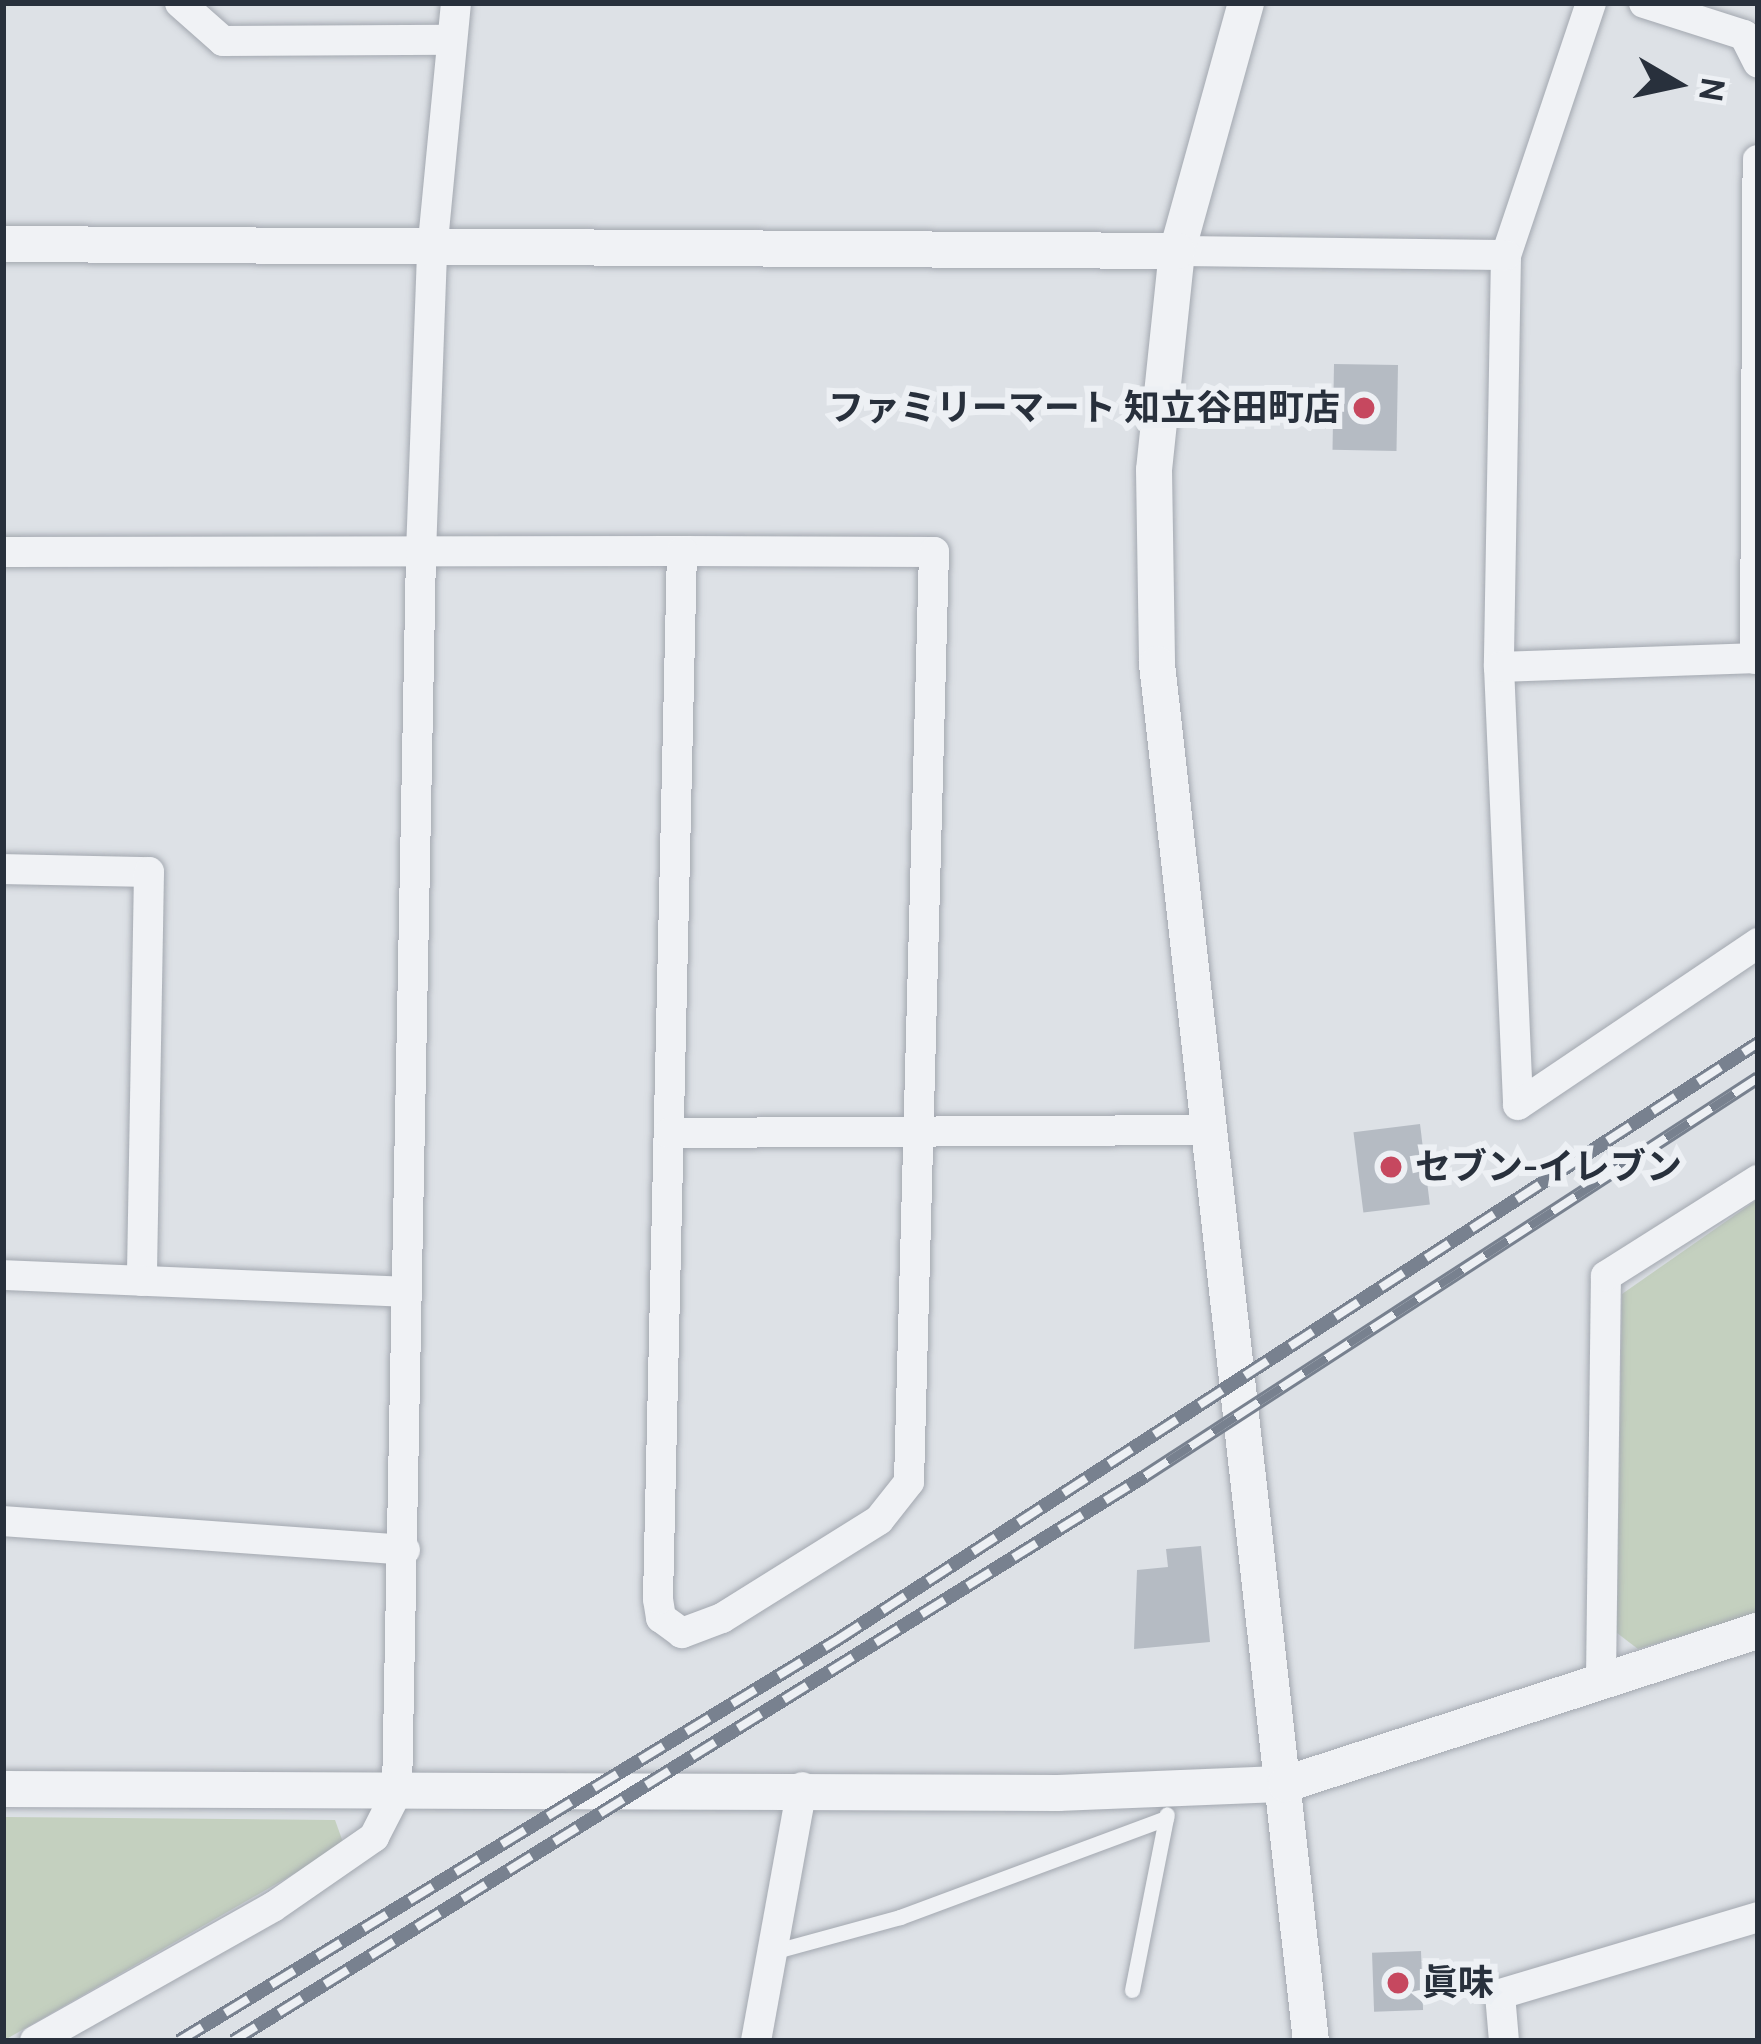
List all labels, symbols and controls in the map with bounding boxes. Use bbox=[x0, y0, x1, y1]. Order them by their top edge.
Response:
north arrow bbox=[1617, 24, 1737, 144]
text: N bbox=[1691, 75, 1734, 104]
place label: ファミリーマート 知立谷田町店 bbox=[828, 386, 1340, 430]
marker: ファミリーマート 知立谷田町店 bbox=[1351, 395, 1377, 421]
place label: セブン-イレブン bbox=[1415, 1145, 1682, 1189]
marker: セブン-イレブン bbox=[1378, 1154, 1404, 1180]
place label: 眞味 bbox=[1422, 1961, 1494, 2005]
marker: 眞味 bbox=[1385, 1970, 1411, 1996]

